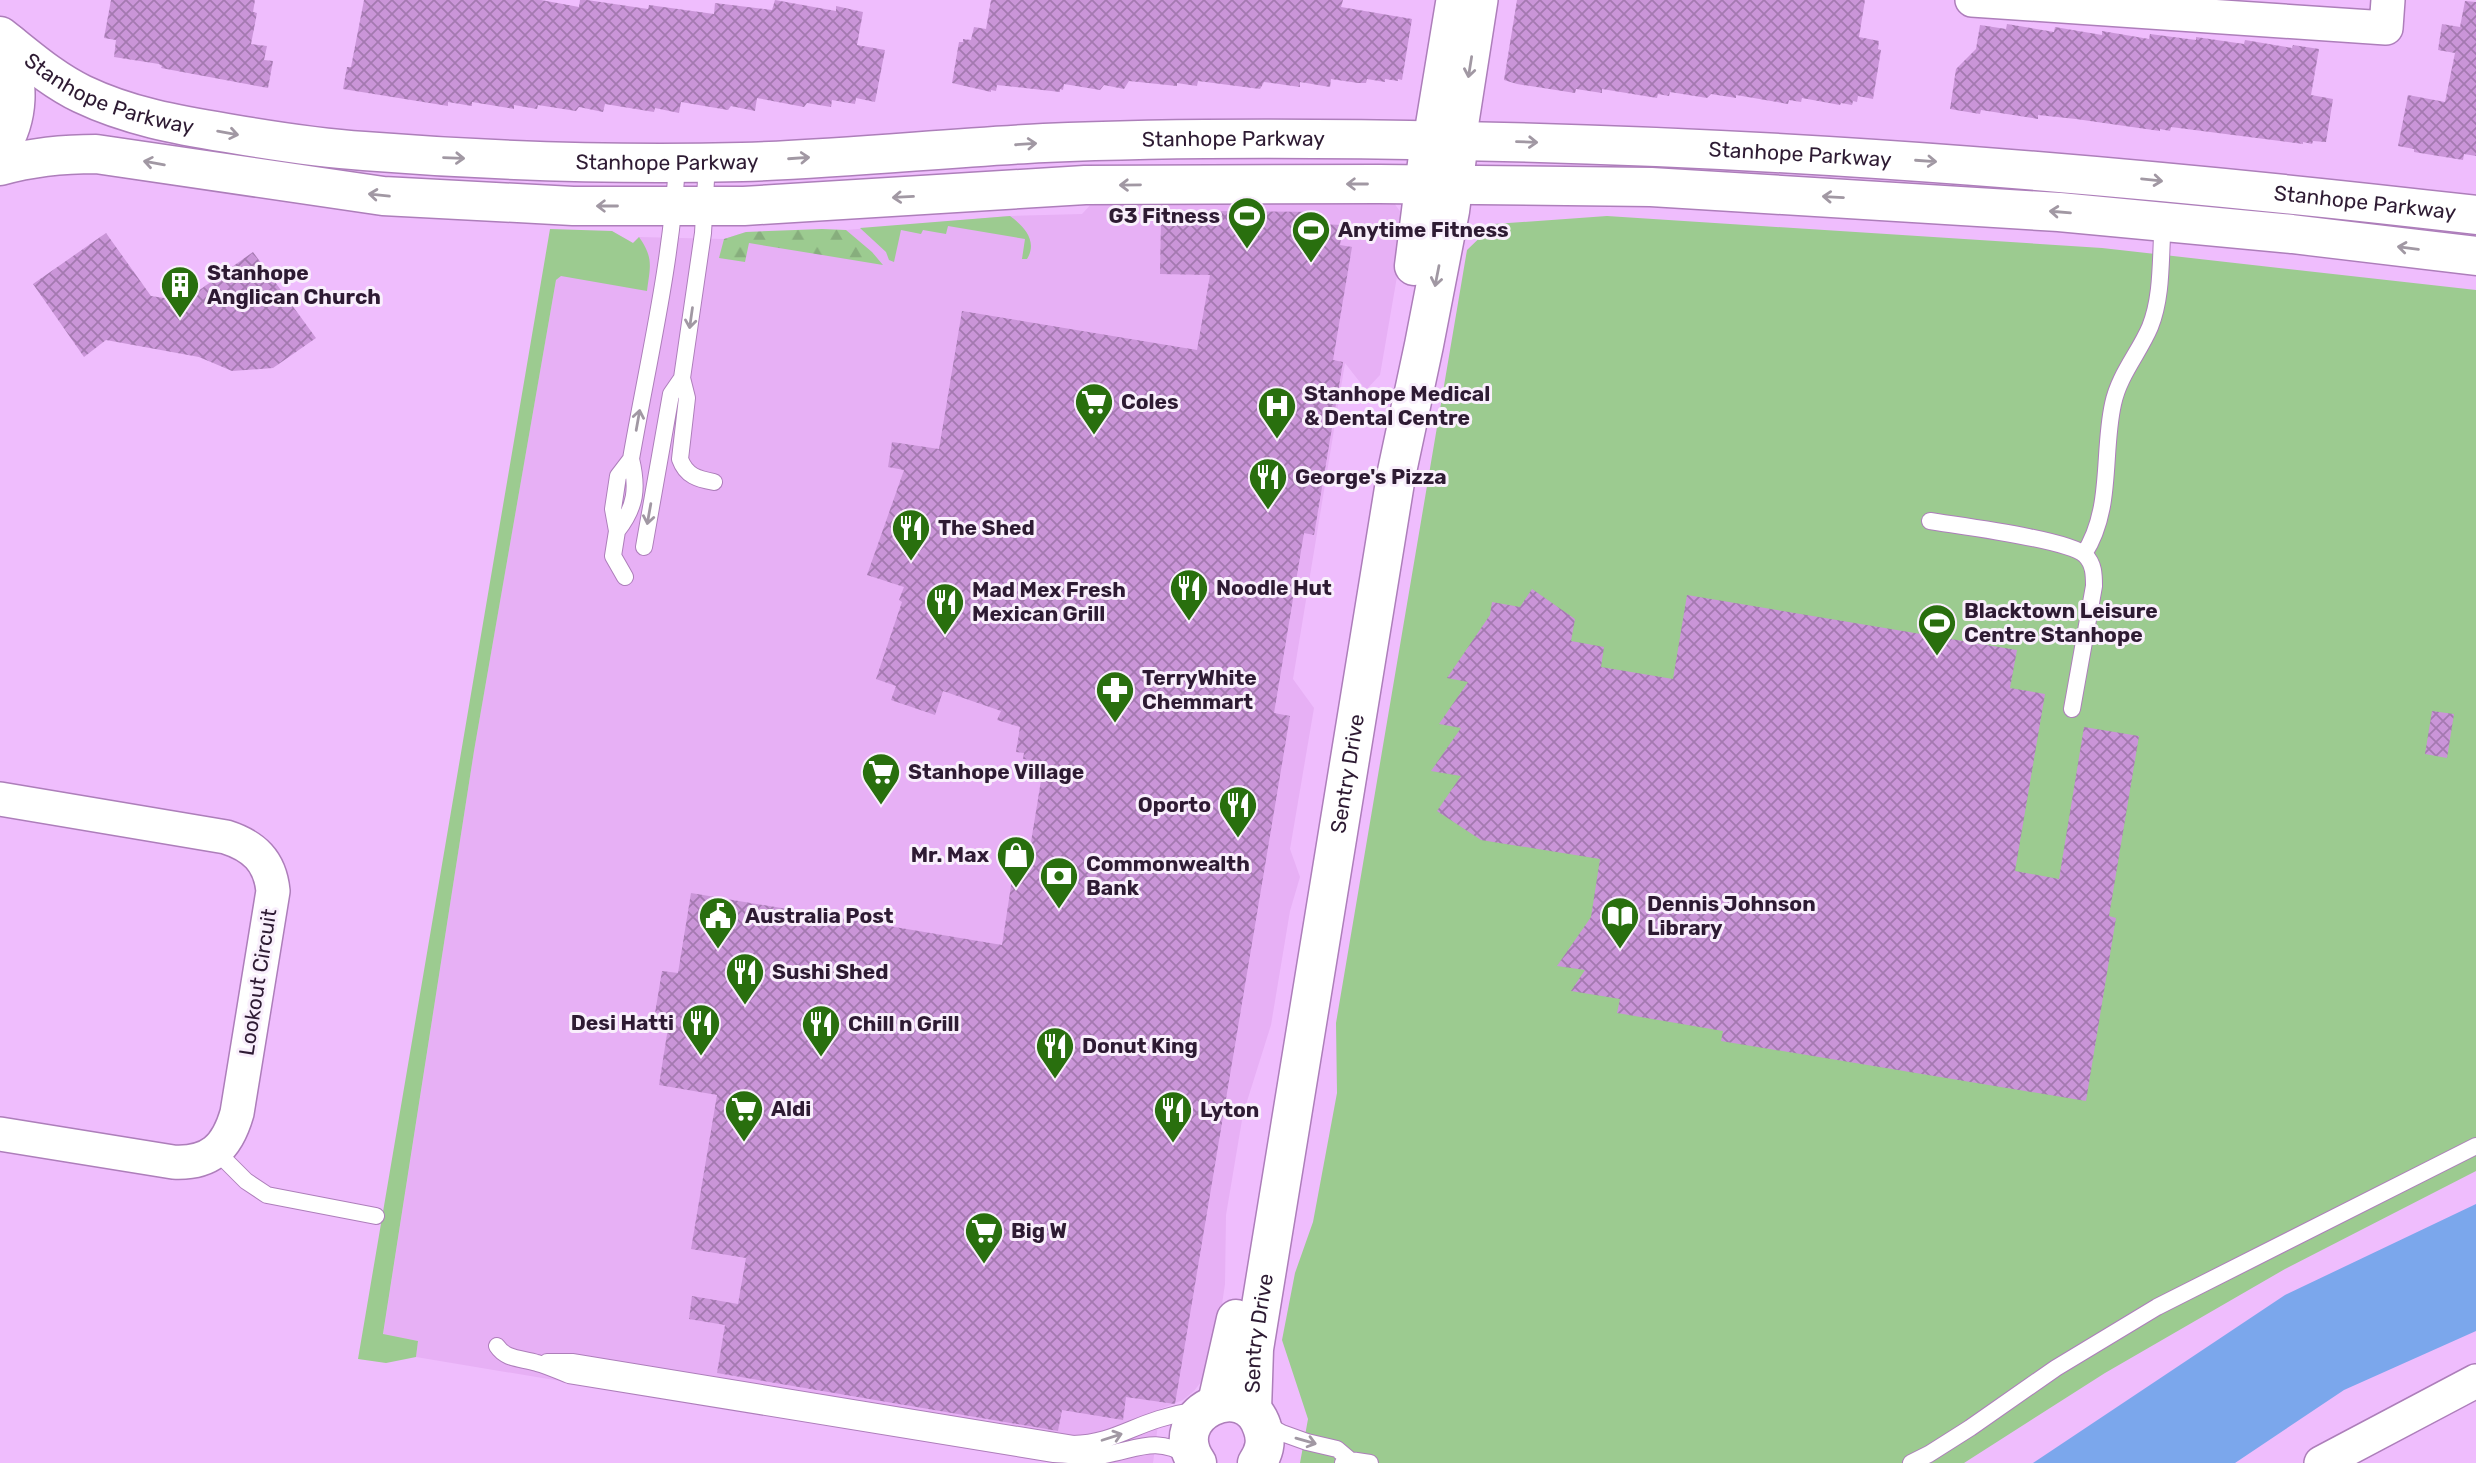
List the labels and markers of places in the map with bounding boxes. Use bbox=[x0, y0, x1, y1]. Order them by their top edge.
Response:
sports icon: G3 Fitness bbox=[1226, 195, 1268, 250]
place label: G3 Fitness bbox=[1109, 203, 1220, 228]
sports icon: Anytime Fitness bbox=[1290, 209, 1332, 264]
place label: Anytime Fitness bbox=[1338, 217, 1509, 242]
place label: Stanhope Anglican Church bbox=[207, 260, 381, 309]
building icon: Stanhope Anglican Church bbox=[159, 264, 201, 319]
supermarket icon: Coles bbox=[1073, 381, 1115, 436]
place label: Stanhope Medical & Dental Centre bbox=[1304, 381, 1490, 430]
hospital icon: Stanhope Medical & Dental Centre bbox=[1256, 385, 1298, 440]
place label: Coles bbox=[1121, 389, 1179, 414]
restaurant icon: George's Pizza bbox=[1247, 456, 1289, 511]
place label: George's Pizza bbox=[1295, 464, 1447, 489]
restaurant icon: The Shed bbox=[890, 507, 932, 562]
place label: The Shed bbox=[938, 515, 1035, 540]
restaurant icon: Noodle Hut bbox=[1168, 567, 1210, 622]
place label: Noodle Hut bbox=[1216, 575, 1332, 600]
place label: Mad Mex Fresh Mexican Grill bbox=[972, 577, 1126, 626]
restaurant icon: Mad Mex Fresh Mexican Grill bbox=[924, 581, 966, 636]
place label: Blacktown Leisure Centre Stanhope bbox=[1964, 598, 2158, 647]
sports icon: Blacktown Leisure Centre Stanhope bbox=[1916, 602, 1958, 657]
place label: TerryWhite Chemmart bbox=[1142, 665, 1257, 714]
pharmacy icon: TerryWhite Chemmart bbox=[1094, 669, 1136, 724]
supermarket icon: Stanhope Village bbox=[860, 751, 902, 806]
place label: Stanhope Village bbox=[908, 759, 1084, 784]
restaurant icon: Oporto bbox=[1217, 784, 1259, 839]
place label: Oporto bbox=[1138, 792, 1211, 817]
shop icon: Mr. Max bbox=[995, 834, 1037, 889]
place label: Mr. Max bbox=[911, 842, 990, 867]
place label: Commonwealth Bank bbox=[1086, 851, 1250, 900]
bank icon: Commonwealth Bank bbox=[1038, 855, 1080, 910]
place label: Dennis Johnson Library bbox=[1647, 891, 1816, 940]
public building icon: Australia Post bbox=[697, 895, 739, 950]
library icon: Dennis Johnson Library bbox=[1599, 895, 1641, 950]
place label: Australia Post bbox=[745, 903, 894, 928]
restaurant icon: Sushi Shed bbox=[724, 951, 766, 1006]
place label: Sushi Shed bbox=[772, 959, 888, 984]
restaurant icon: Desi Hatti bbox=[680, 1002, 722, 1057]
restaurant icon: Chill n Grill bbox=[800, 1003, 842, 1058]
place label: Desi Hatti bbox=[571, 1010, 674, 1035]
place label: Chill n Grill bbox=[848, 1011, 960, 1036]
restaurant icon: Donut King bbox=[1034, 1025, 1076, 1080]
place label: Donut King bbox=[1082, 1033, 1198, 1058]
supermarket icon: Aldi bbox=[723, 1088, 765, 1143]
restaurant icon: Lyton bbox=[1152, 1089, 1194, 1144]
place label: Aldi bbox=[771, 1096, 811, 1121]
place label: Lyton bbox=[1200, 1097, 1259, 1122]
supermarket icon: Big W bbox=[963, 1210, 1005, 1265]
place label: Big W bbox=[1011, 1218, 1067, 1243]

